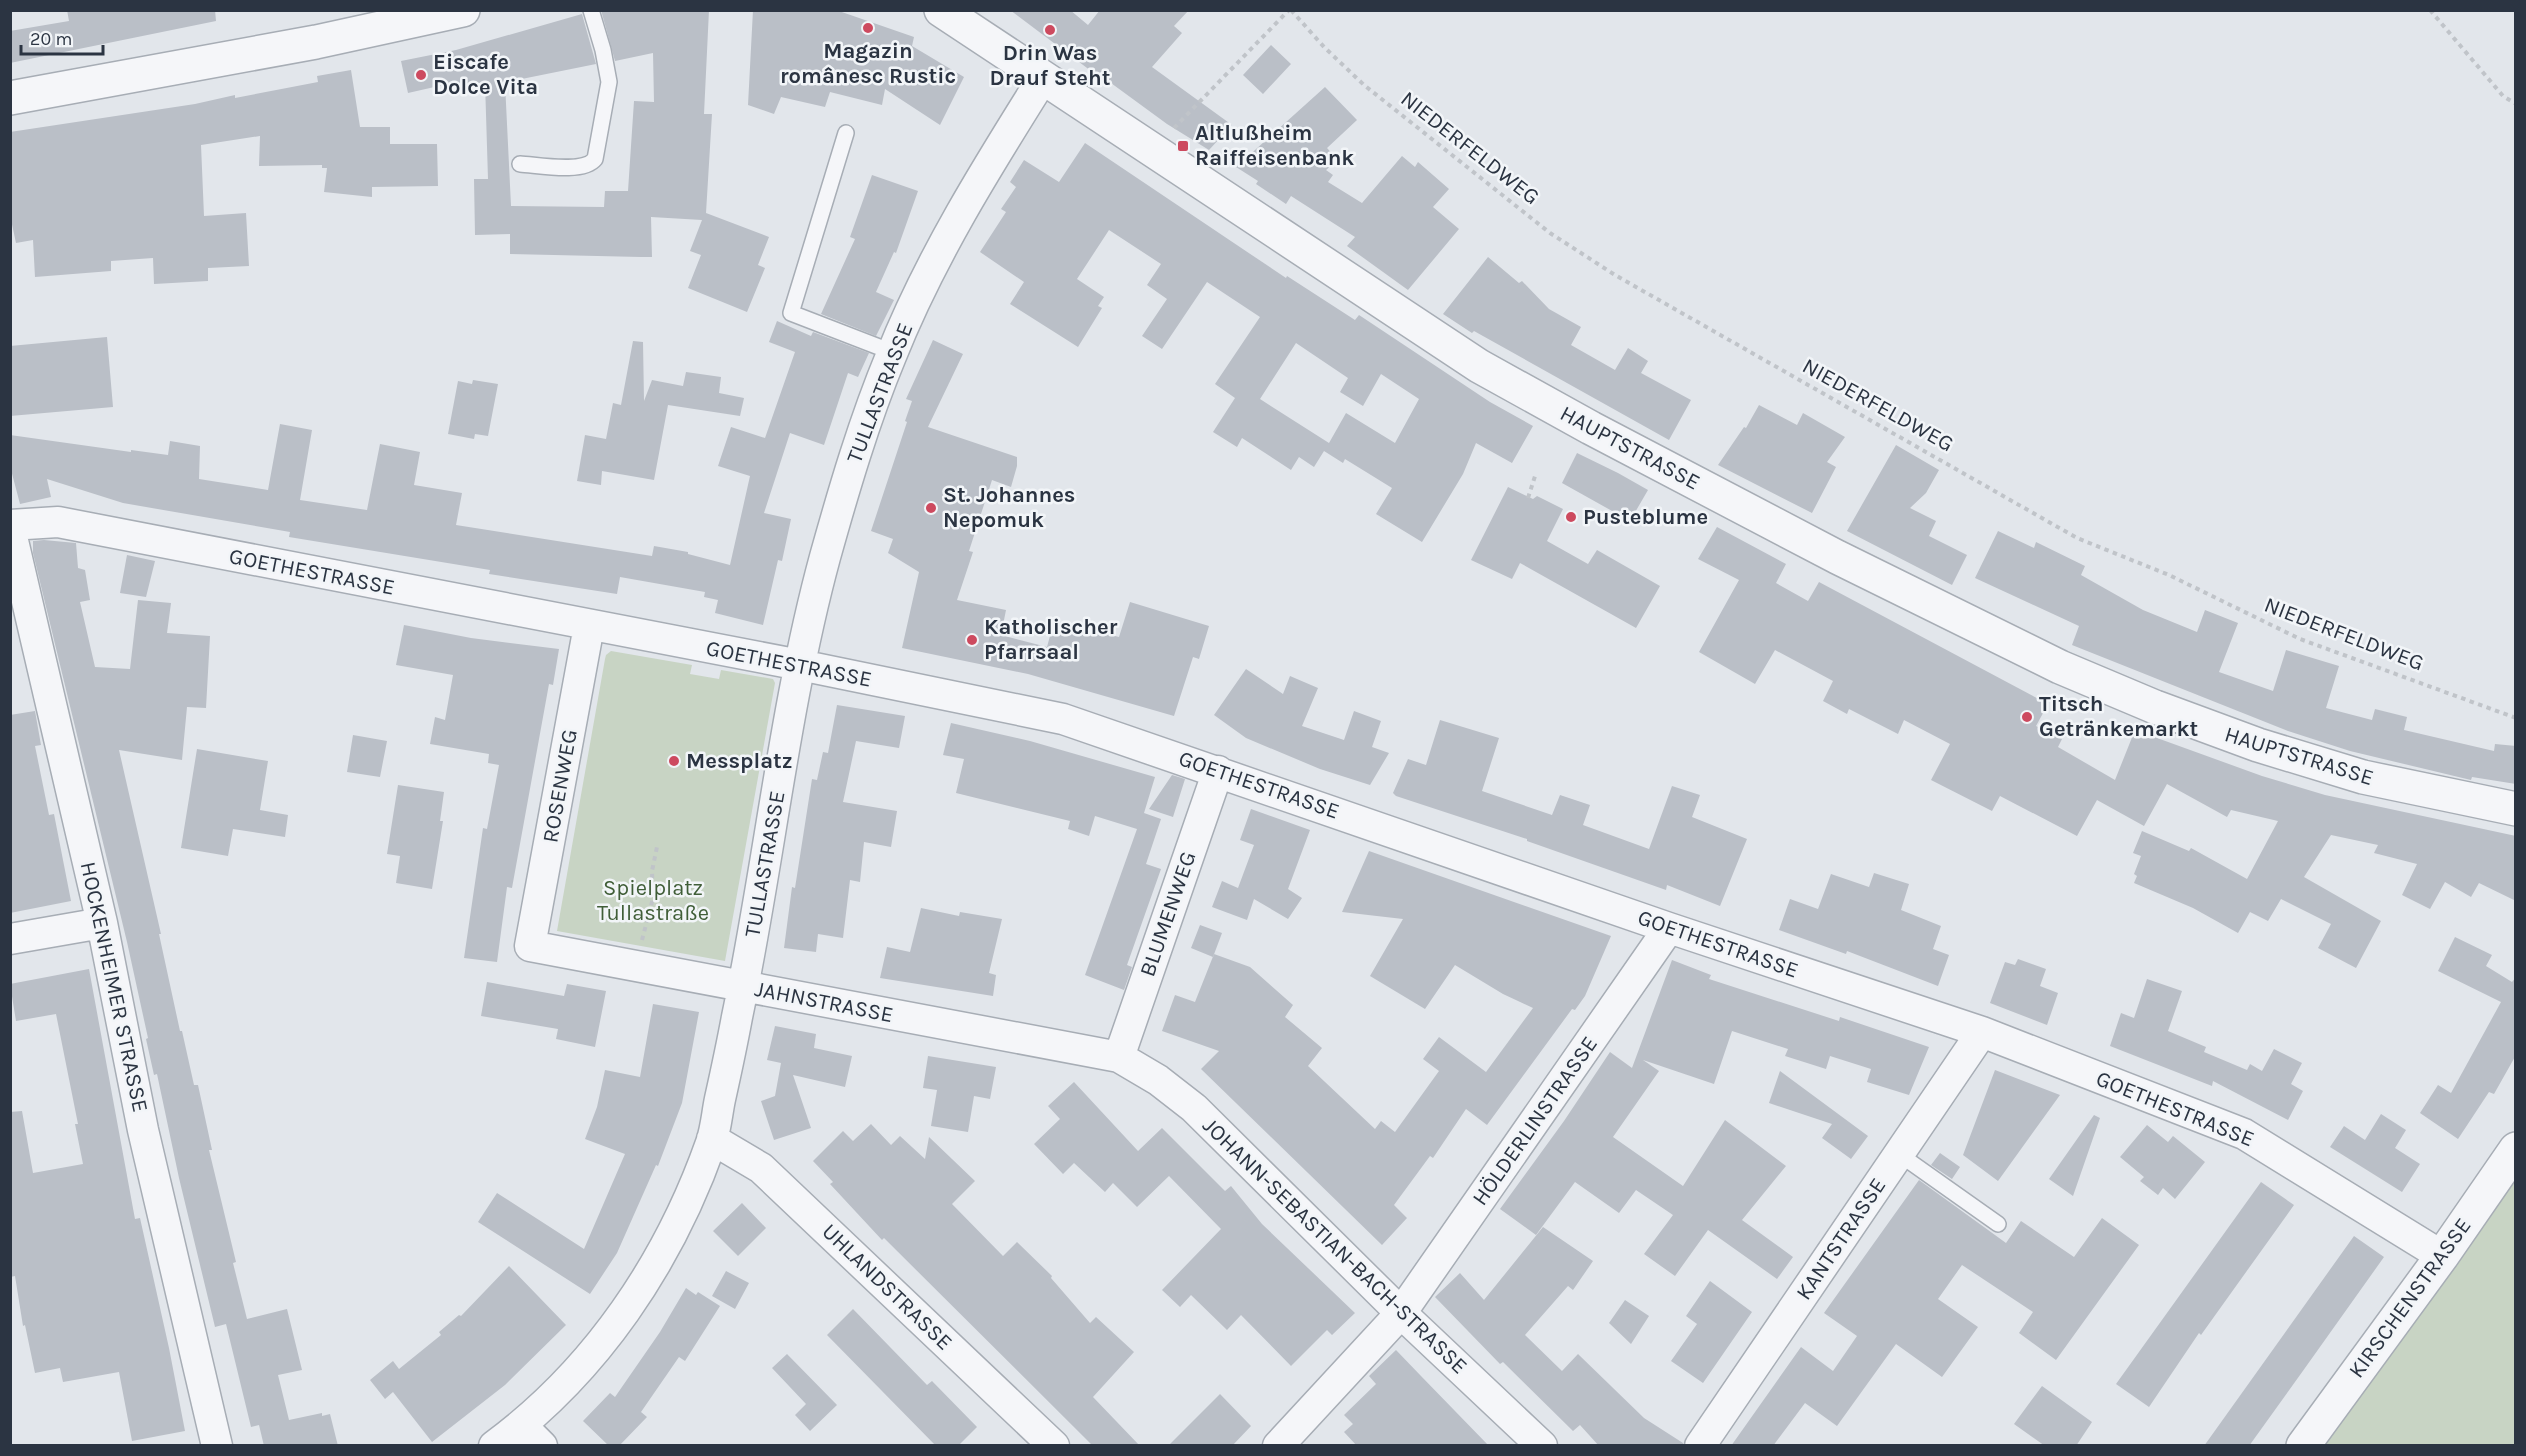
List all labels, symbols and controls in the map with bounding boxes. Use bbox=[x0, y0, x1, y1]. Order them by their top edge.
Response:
scale bar bbox=[21, 18, 104, 56]
marker: Magazin românesc Rustic bbox=[861, 21, 875, 35]
marker: Drin Was Drauf Steht bbox=[1043, 23, 1057, 37]
text: 20 m bbox=[30, 28, 72, 50]
place label: Magazin românesc Rustic bbox=[780, 38, 956, 89]
place label: Drin Was Drauf Steht bbox=[990, 40, 1111, 91]
place label: Eiscafe Dolce Vita bbox=[433, 49, 538, 100]
marker: Eiscafe Dolce Vita bbox=[414, 68, 428, 82]
street label: NIEDERFELDWEG bbox=[1395, 86, 1545, 210]
place label: Altlußheim Raiffeisenbank bbox=[1195, 120, 1354, 171]
marker: Altlußheim Raiffeisenbank bbox=[1176, 139, 1190, 153]
street label: TULLASTRASSE bbox=[841, 319, 919, 467]
street label: NIEDERFELDWEG bbox=[1798, 353, 1958, 457]
street label: HAUPTSTRASSE bbox=[1556, 400, 1704, 496]
place label: St. Johannes Nepomuk bbox=[943, 482, 1075, 533]
marker: St. Johannes Nepomuk bbox=[924, 501, 938, 515]
place label: Pusteblume bbox=[1583, 504, 1708, 530]
marker: Pusteblume bbox=[1564, 510, 1578, 524]
street label: GOETHESTRASSE bbox=[227, 543, 397, 601]
street label: NIEDERFELDWEG bbox=[2261, 592, 2427, 676]
place label: Katholischer Pfarrsaal bbox=[984, 614, 1118, 665]
marker: Katholischer Pfarrsaal bbox=[965, 633, 979, 647]
street label: GOETHESTRASSE bbox=[704, 635, 874, 693]
place label: Titsch Getränkemarkt bbox=[2039, 691, 2199, 742]
marker: Titsch Getränkemarkt bbox=[2020, 710, 2034, 724]
street label: HAUPTSTRASSE bbox=[2221, 721, 2377, 791]
street label: ROSENWEG bbox=[537, 727, 583, 845]
street label: GOETHESTRASSE bbox=[1175, 745, 1343, 825]
place label: Messplatz bbox=[686, 748, 793, 774]
marker: Messplatz bbox=[667, 754, 681, 768]
street label: TULLASTRASSE bbox=[739, 789, 791, 939]
street label: BLUMENWEG bbox=[1134, 848, 1202, 980]
street label: HOCKENHEIMER STRASSE bbox=[75, 859, 153, 1115]
park label: Spielplatz Tullastraße bbox=[597, 875, 709, 926]
street label: GOETHESTRASSE bbox=[1634, 904, 1802, 984]
street label: JAHNSTRASSE bbox=[752, 976, 896, 1028]
street label: HÖLDERLINSTRASSE bbox=[1467, 1031, 1603, 1211]
street label: GOETHESTRASSE bbox=[2092, 1065, 2258, 1153]
street label: JOHANN-SEBASTIAN-BACH-STRASSE bbox=[1197, 1112, 1473, 1380]
street label: KANTSTRASSE bbox=[1791, 1173, 1891, 1305]
street label: KIRSCHENSTRASSE bbox=[2343, 1213, 2477, 1383]
street label: UHLANDSTRASSE bbox=[816, 1218, 958, 1356]

